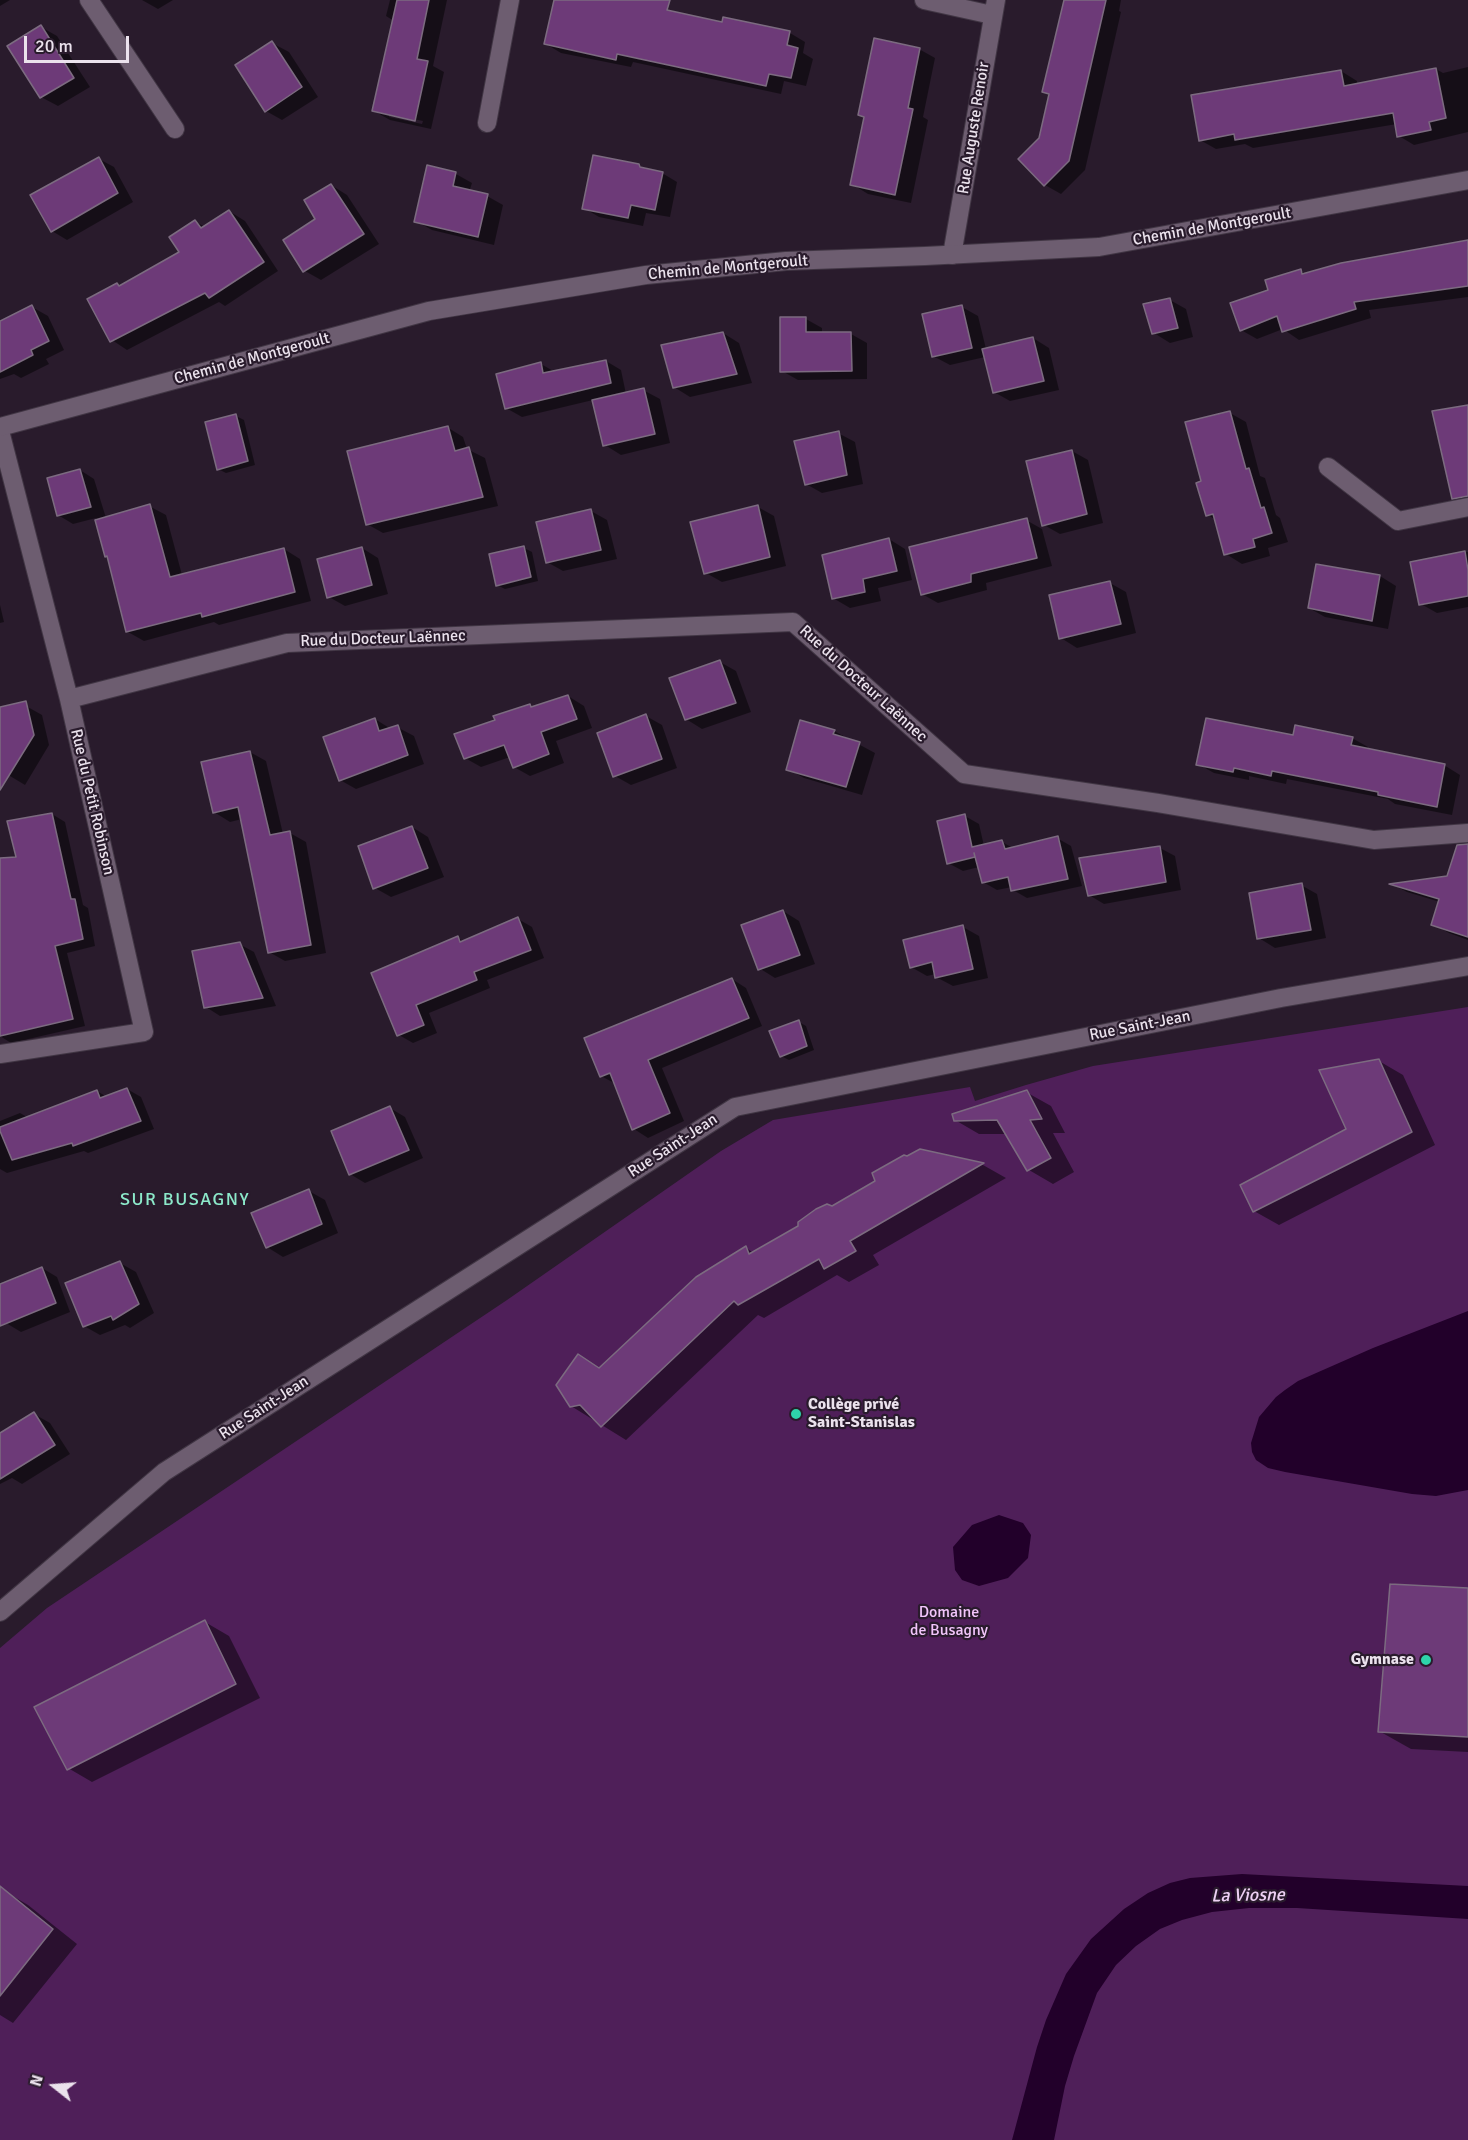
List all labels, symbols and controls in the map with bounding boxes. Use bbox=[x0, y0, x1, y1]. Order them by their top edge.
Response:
scale bar bbox=[27, 24, 132, 62]
text: 20 m bbox=[35, 35, 73, 57]
street label: Rue Auguste Renoir bbox=[954, 60, 994, 196]
street label: Chemin de Montgeroult bbox=[1131, 204, 1293, 250]
street label: Chemin de Montgeroult bbox=[647, 251, 809, 285]
street label: Chemin de Montgeroult bbox=[172, 329, 332, 389]
street label: Rue du Docteur Laënnec bbox=[795, 622, 931, 746]
street label: Rue du Docteur Laënnec bbox=[300, 627, 466, 651]
street label: Rue du Petit Robinson bbox=[66, 727, 118, 877]
street label: Rue Saint-Jean bbox=[1088, 1007, 1192, 1045]
street label: Rue Saint-Jean bbox=[625, 1110, 721, 1182]
district label: SUR BUSAGNY bbox=[120, 1189, 250, 1211]
street label: Rue Saint-Jean bbox=[216, 1372, 312, 1444]
place label: Collège privé Saint-Stanislas bbox=[808, 1395, 915, 1433]
marker: Collège privé Saint-Stanislas bbox=[789, 1407, 803, 1421]
park label: Domaine de Busagny bbox=[910, 1603, 988, 1641]
place label: Gymnase bbox=[1351, 1650, 1414, 1670]
marker: Gymnase bbox=[1419, 1653, 1433, 1667]
water label: La Viosne bbox=[1211, 1885, 1285, 1907]
north arrow bbox=[24, 2056, 84, 2116]
text: N bbox=[26, 2072, 48, 2089]

